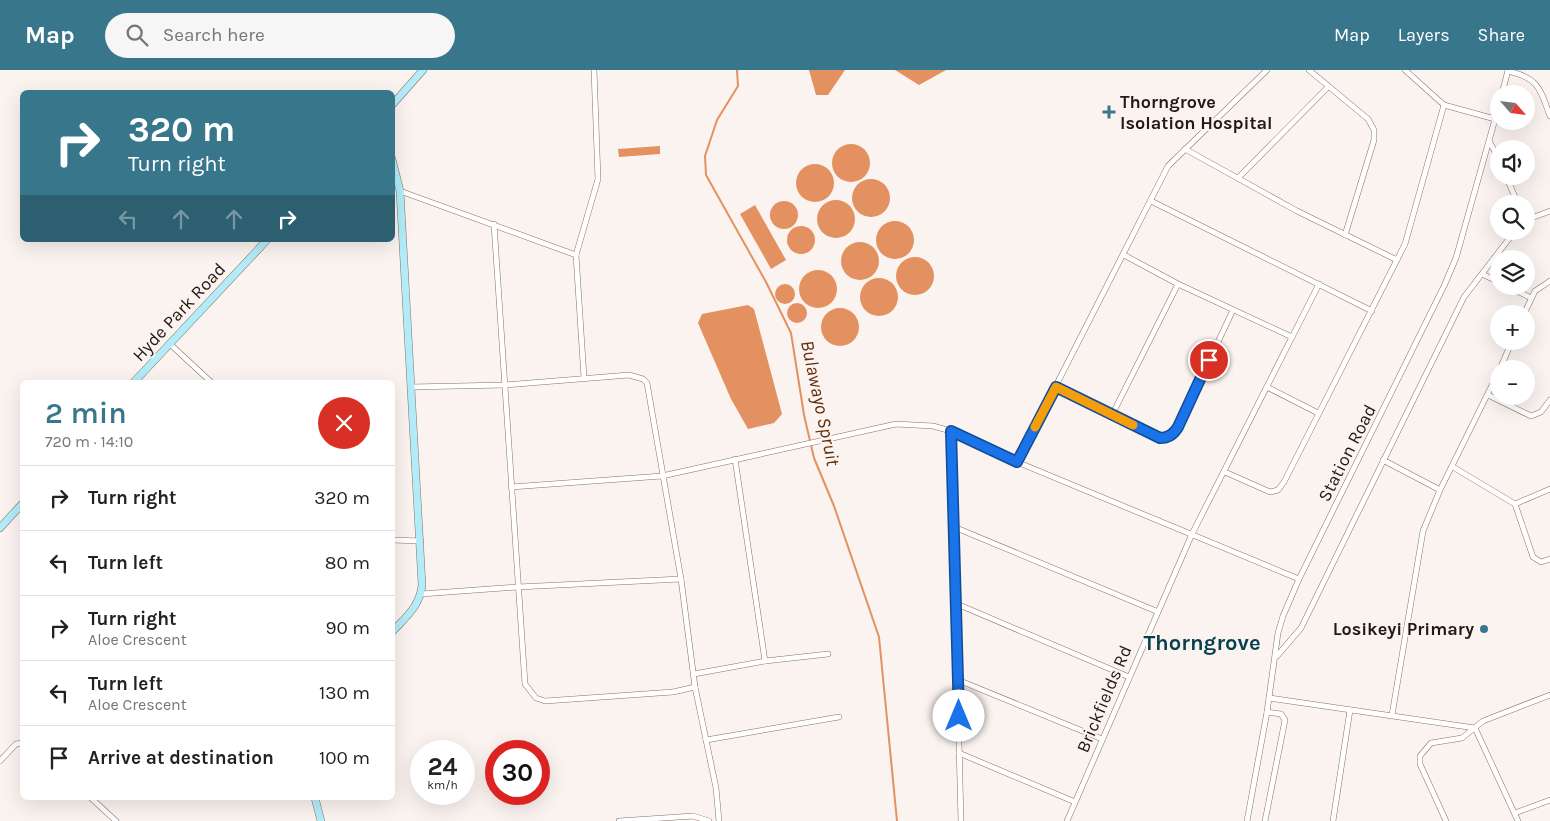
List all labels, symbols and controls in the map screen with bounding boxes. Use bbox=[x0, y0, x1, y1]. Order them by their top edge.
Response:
search box bbox=[105, 13, 455, 58]
text: Map bbox=[25, 21, 75, 49]
icon: search bbox=[123, 21, 151, 49]
text: Search here bbox=[163, 24, 265, 46]
text: Map bbox=[1334, 24, 1370, 46]
text: Layers bbox=[1398, 24, 1450, 46]
text: Share bbox=[1478, 24, 1525, 46]
north arrow bbox=[1490, 85, 1535, 130]
map controls bbox=[1490, 85, 1535, 405]
place label: Thorngrove Isolation Hospital bbox=[1120, 91, 1273, 134]
marker: Thorngrove Isolation Hospital bbox=[1102, 105, 1116, 119]
text: 320 m bbox=[128, 109, 235, 150]
icon: right bbox=[45, 110, 110, 175]
button: sound bbox=[1490, 140, 1535, 185]
text: Turn right bbox=[128, 151, 226, 177]
button: search bbox=[1490, 195, 1535, 240]
icon: left bbox=[114, 205, 142, 233]
icon: ahead bbox=[167, 205, 195, 233]
icon: ahead bbox=[220, 205, 248, 233]
icon: right bbox=[273, 205, 301, 233]
button: layers bbox=[1490, 250, 1535, 295]
street label: Hyde Park Road bbox=[128, 258, 230, 366]
button: + bbox=[1490, 305, 1535, 350]
water label: Bulawayo Spruit bbox=[796, 338, 844, 468]
pin bbox=[1188, 339, 1230, 381]
icon: arrive bbox=[1195, 346, 1223, 374]
button: − bbox=[1490, 360, 1535, 405]
text: 2 min bbox=[45, 395, 127, 431]
button: close bbox=[318, 397, 370, 449]
street label: Station Road bbox=[1313, 401, 1381, 505]
text: 720 m · 14:10 bbox=[45, 432, 133, 451]
icon: right bbox=[45, 484, 73, 512]
text: Turn right bbox=[88, 487, 177, 509]
text: 320 m bbox=[314, 487, 370, 509]
icon: left bbox=[45, 549, 73, 577]
text: Turn left bbox=[88, 552, 163, 574]
text: 80 m bbox=[325, 552, 370, 574]
text: Turn right bbox=[88, 608, 177, 630]
icon: right bbox=[45, 614, 73, 642]
text: 90 m bbox=[325, 617, 370, 639]
place label: Losikeyi Primary bbox=[1333, 618, 1474, 640]
marker: Losikeyi Primary bbox=[1478, 623, 1490, 635]
text: Aloe Crescent bbox=[88, 630, 187, 649]
district label: Thorngrove bbox=[1143, 630, 1261, 656]
street label: Brickfields Rd bbox=[1072, 642, 1136, 756]
text: Turn left bbox=[88, 673, 163, 695]
icon: left bbox=[45, 679, 73, 707]
text: 130 m bbox=[319, 682, 370, 704]
position arrow bbox=[932, 689, 984, 741]
text: Aloe Crescent bbox=[88, 695, 187, 714]
speed limit sign: 30 bbox=[485, 740, 550, 805]
icon: arrive bbox=[45, 744, 73, 772]
text: Arrive at destination bbox=[88, 747, 274, 769]
text: 100 m bbox=[319, 747, 370, 769]
text: 24 bbox=[427, 752, 458, 781]
text: km/h bbox=[427, 778, 458, 792]

